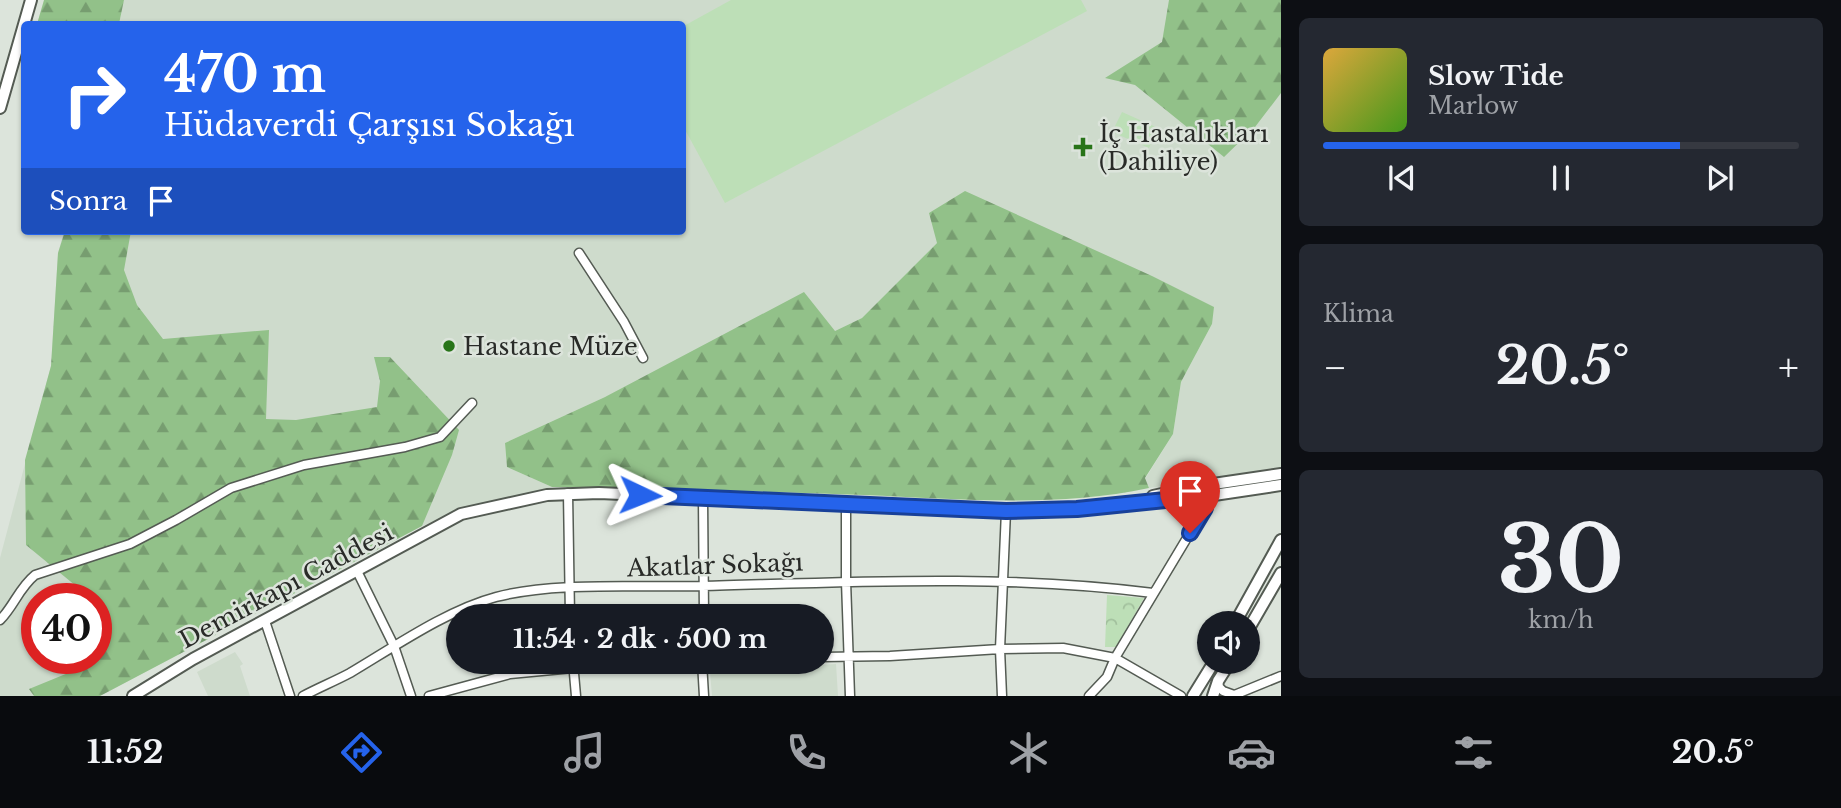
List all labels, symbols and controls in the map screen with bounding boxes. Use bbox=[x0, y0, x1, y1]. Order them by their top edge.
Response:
text: 470 m bbox=[164, 44, 326, 105]
icon: right bbox=[49, 49, 140, 140]
text: Slow Tide bbox=[1428, 60, 1564, 92]
text: Marlow bbox=[1428, 92, 1518, 120]
text: Hüdaverdi Çarşısı Sokağı bbox=[164, 105, 575, 145]
place label: İç Hastalıkları (Dahiliye) bbox=[1099, 119, 1268, 176]
marker: İç Hastalıkları (Dahiliye) bbox=[1073, 137, 1093, 157]
icon: previous bbox=[1383, 159, 1421, 197]
icon: pause bbox=[1542, 159, 1580, 197]
icon: next bbox=[1701, 159, 1739, 197]
icon: arrive bbox=[142, 182, 180, 220]
text: Sonra bbox=[49, 185, 128, 217]
text: Klima bbox=[1323, 300, 1394, 328]
place label: Hastane Müze bbox=[463, 332, 638, 361]
text: 20.5° bbox=[1496, 334, 1630, 398]
marker: Hastane Müze bbox=[441, 338, 457, 354]
text: − bbox=[1323, 344, 1347, 391]
text: + bbox=[1778, 344, 1799, 391]
position arrow bbox=[603, 458, 677, 532]
pin bbox=[1160, 461, 1220, 533]
icon: arrive bbox=[1171, 472, 1209, 510]
text: 30 bbox=[1498, 504, 1624, 617]
street label: Demirkapı Caddesi bbox=[174, 517, 398, 655]
street label: Akatlar Sokağı bbox=[625, 547, 804, 583]
speed limit sign: 40 bbox=[21, 583, 112, 674]
text: km/h bbox=[1528, 606, 1594, 634]
map controls bbox=[1197, 611, 1260, 674]
button: sound bbox=[1197, 611, 1260, 674]
text: 11:54 · 2 dk · 500 m bbox=[513, 623, 767, 655]
icon: directions bbox=[337, 728, 386, 777]
icon: music bbox=[560, 728, 609, 777]
icon: phone bbox=[782, 728, 831, 777]
icon: climate bbox=[1004, 728, 1053, 777]
icon: car bbox=[1227, 728, 1276, 777]
icon: filters bbox=[1449, 728, 1498, 777]
text: 11:52 bbox=[87, 732, 164, 772]
text: 20.5° bbox=[1672, 732, 1754, 772]

